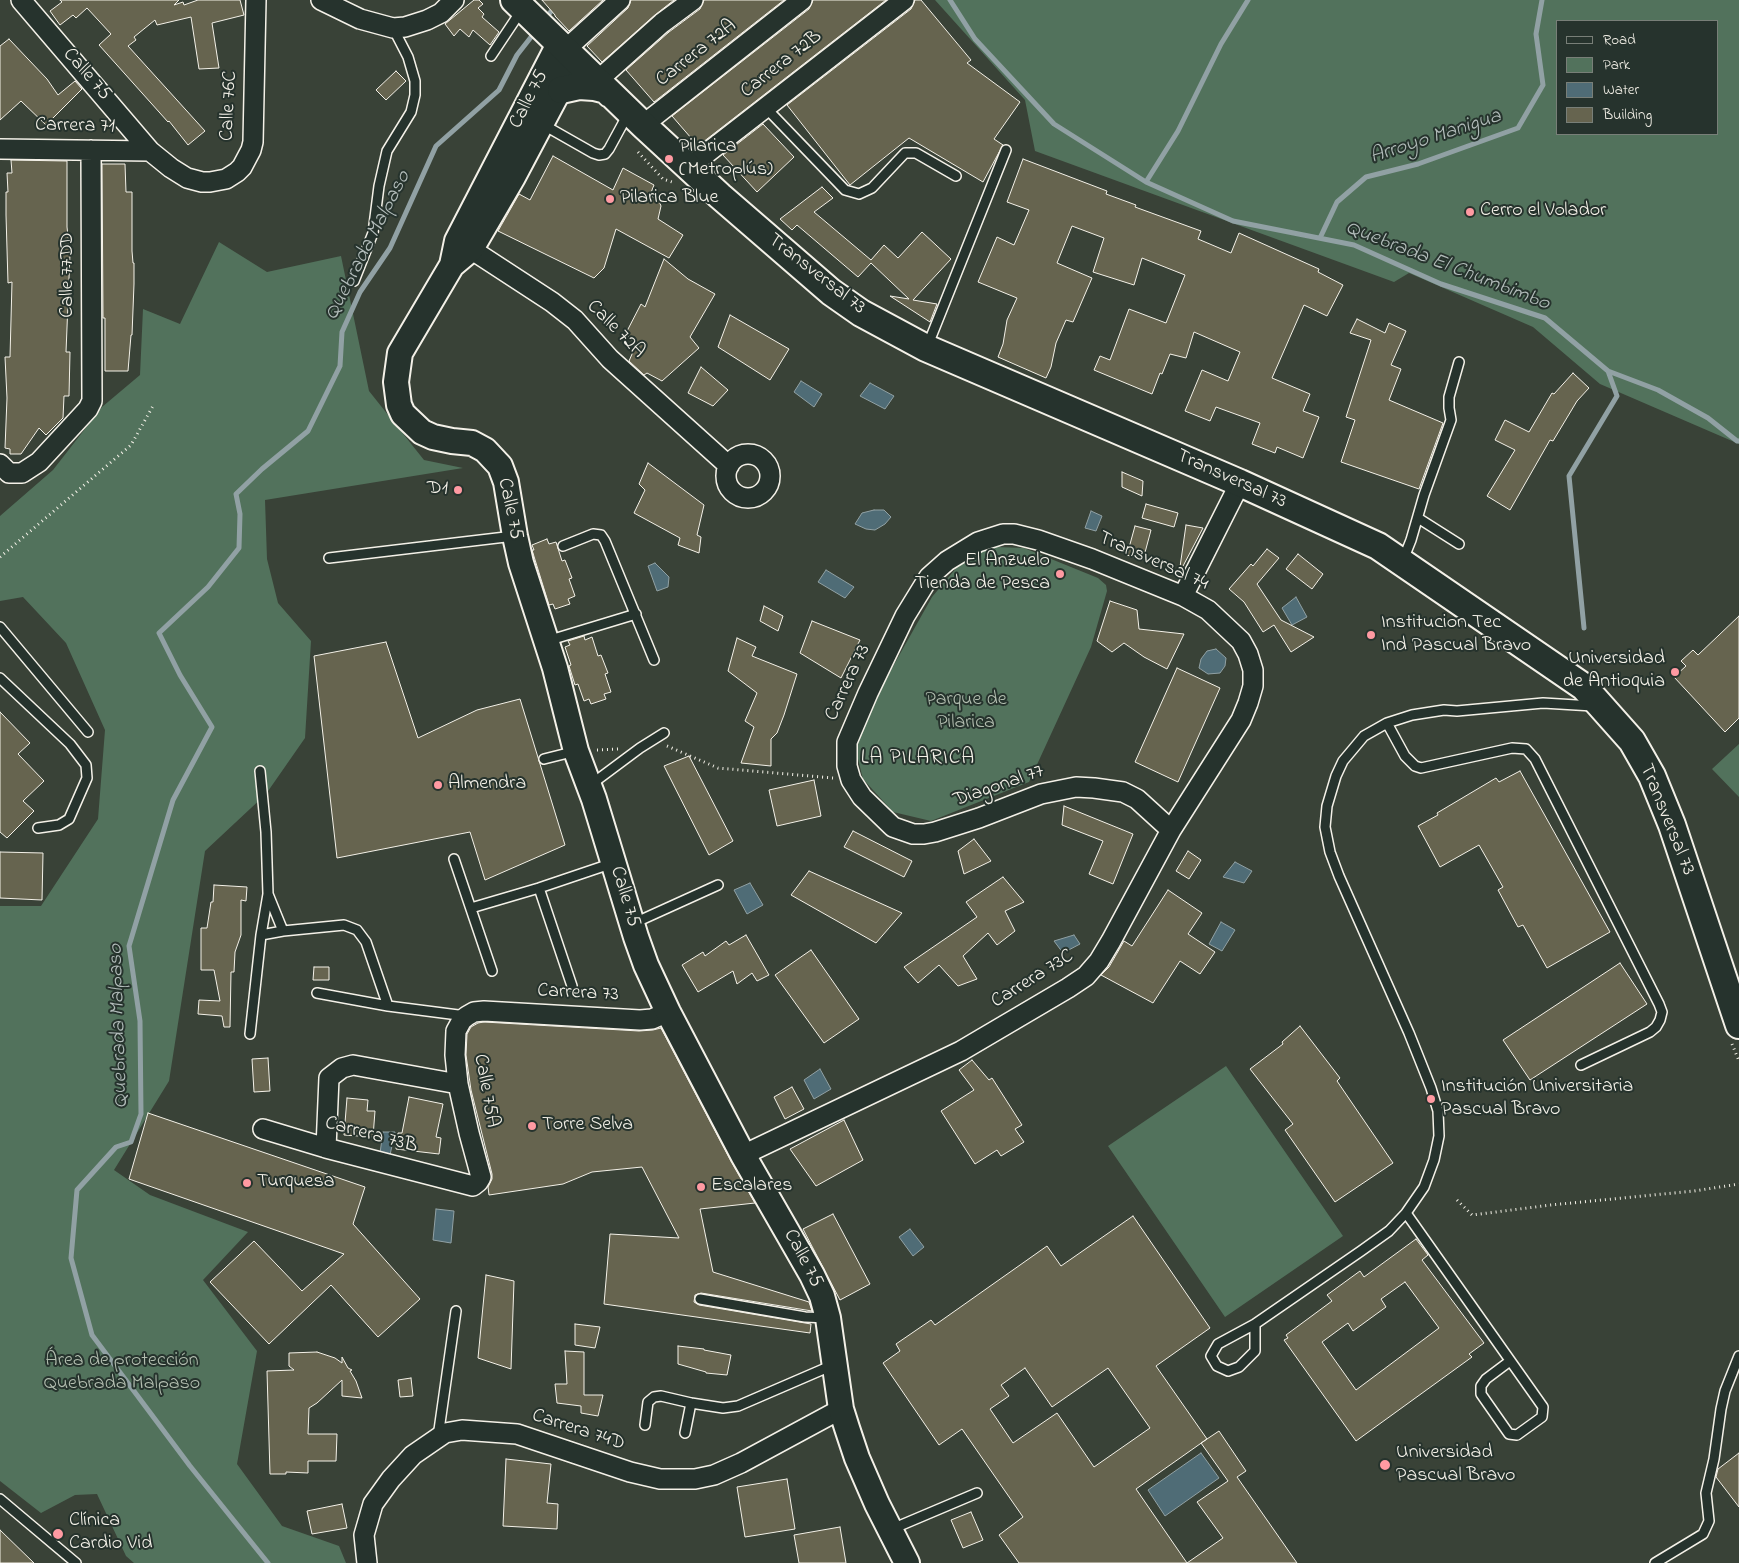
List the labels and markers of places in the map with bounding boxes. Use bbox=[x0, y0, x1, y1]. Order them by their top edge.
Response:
place label: Pilarica (Metroplús) bbox=[679, 136, 773, 183]
marker: Pilarica (Metroplús) bbox=[663, 153, 675, 165]
place label: Pilarica Blue bbox=[620, 187, 719, 211]
marker: Pilarica Blue bbox=[604, 193, 616, 205]
place label: Cerro el Volador bbox=[1480, 200, 1606, 224]
marker: Cerro el Volador bbox=[1464, 206, 1476, 218]
place label: D1 bbox=[427, 478, 448, 502]
marker: D1 bbox=[452, 484, 464, 496]
place label: El Anzuelo Tienda de Pesca bbox=[915, 550, 1050, 597]
marker: El Anzuelo Tienda de Pesca bbox=[1054, 568, 1066, 580]
place label: Institucion Tec Ind Pascual Bravo bbox=[1381, 612, 1531, 659]
marker: Institucion Tec Ind Pascual Bravo bbox=[1365, 629, 1377, 641]
place label: Universidad de Antioquia bbox=[1563, 648, 1665, 695]
marker: Universidad de Antioquia bbox=[1669, 666, 1681, 678]
place label: Almendra bbox=[448, 773, 526, 797]
marker: Almendra bbox=[432, 779, 444, 791]
place label: Institución Universitaria Pascual Bravo bbox=[1441, 1076, 1633, 1123]
marker: Institución Universitaria Pascual Bravo bbox=[1425, 1093, 1437, 1105]
place label: Torre Selva bbox=[542, 1114, 633, 1138]
marker: Torre Selva bbox=[526, 1120, 538, 1132]
place label: Turquesa bbox=[257, 1171, 334, 1195]
place label: Escalares bbox=[711, 1175, 792, 1199]
marker: Turquesa bbox=[241, 1177, 253, 1189]
marker: Escalares bbox=[695, 1181, 707, 1193]
place label: Universidad Pascual Bravo bbox=[1396, 1442, 1515, 1489]
marker: Universidad Pascual Bravo bbox=[1378, 1458, 1392, 1472]
place label: Clínica Cardio Vid bbox=[69, 1510, 152, 1557]
marker: Clínica Cardio Vid bbox=[51, 1527, 65, 1541]

